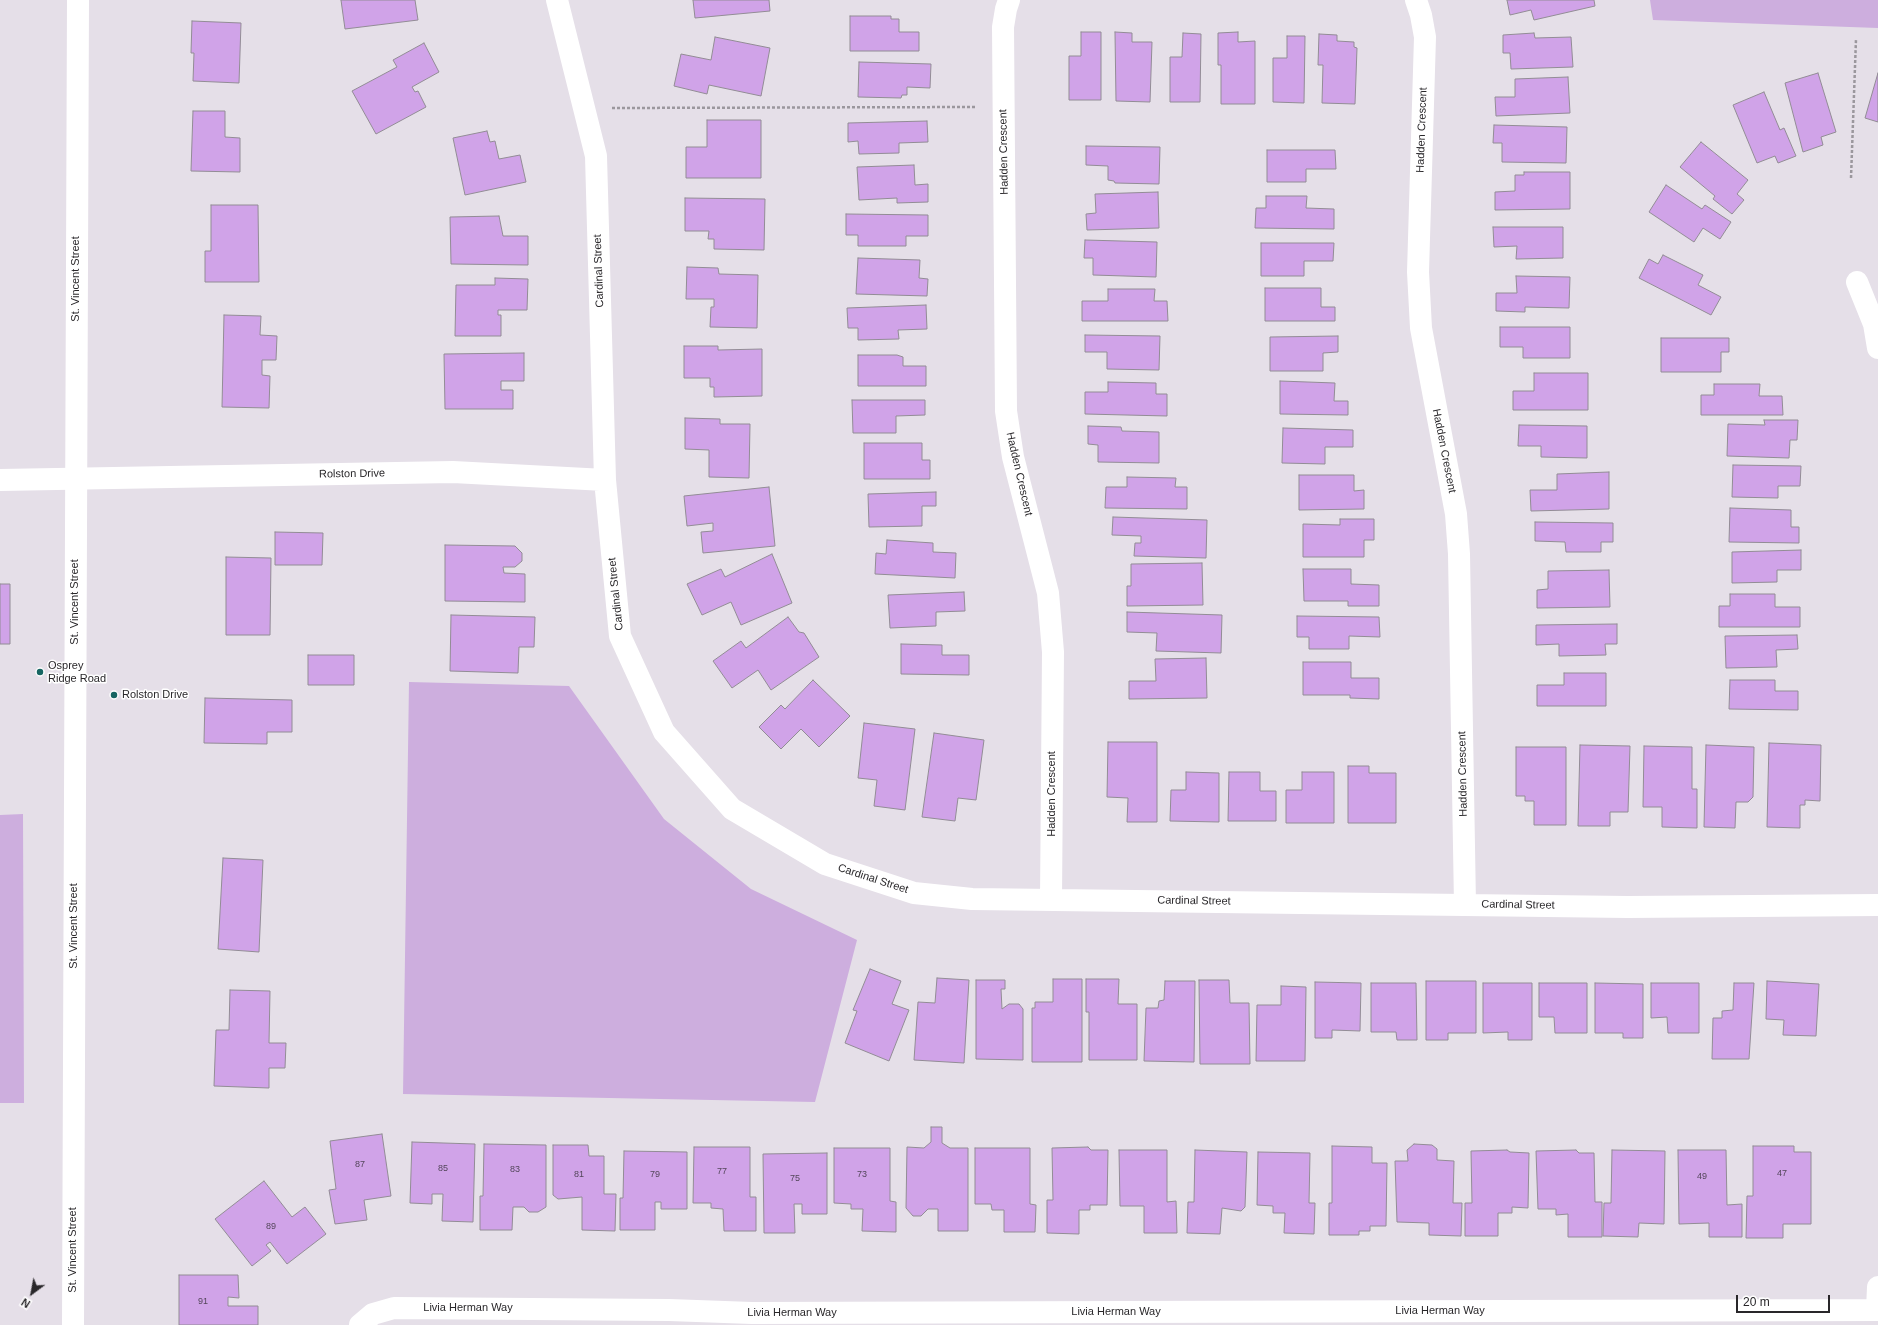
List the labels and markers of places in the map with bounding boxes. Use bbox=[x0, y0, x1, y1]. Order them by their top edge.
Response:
place label: Osprey Ridge Road bbox=[48, 659, 106, 685]
marker: Osprey Ridge Road bbox=[35, 667, 45, 677]
place label: Rolston Drive bbox=[122, 688, 188, 702]
marker: Rolston Drive bbox=[109, 690, 119, 700]

